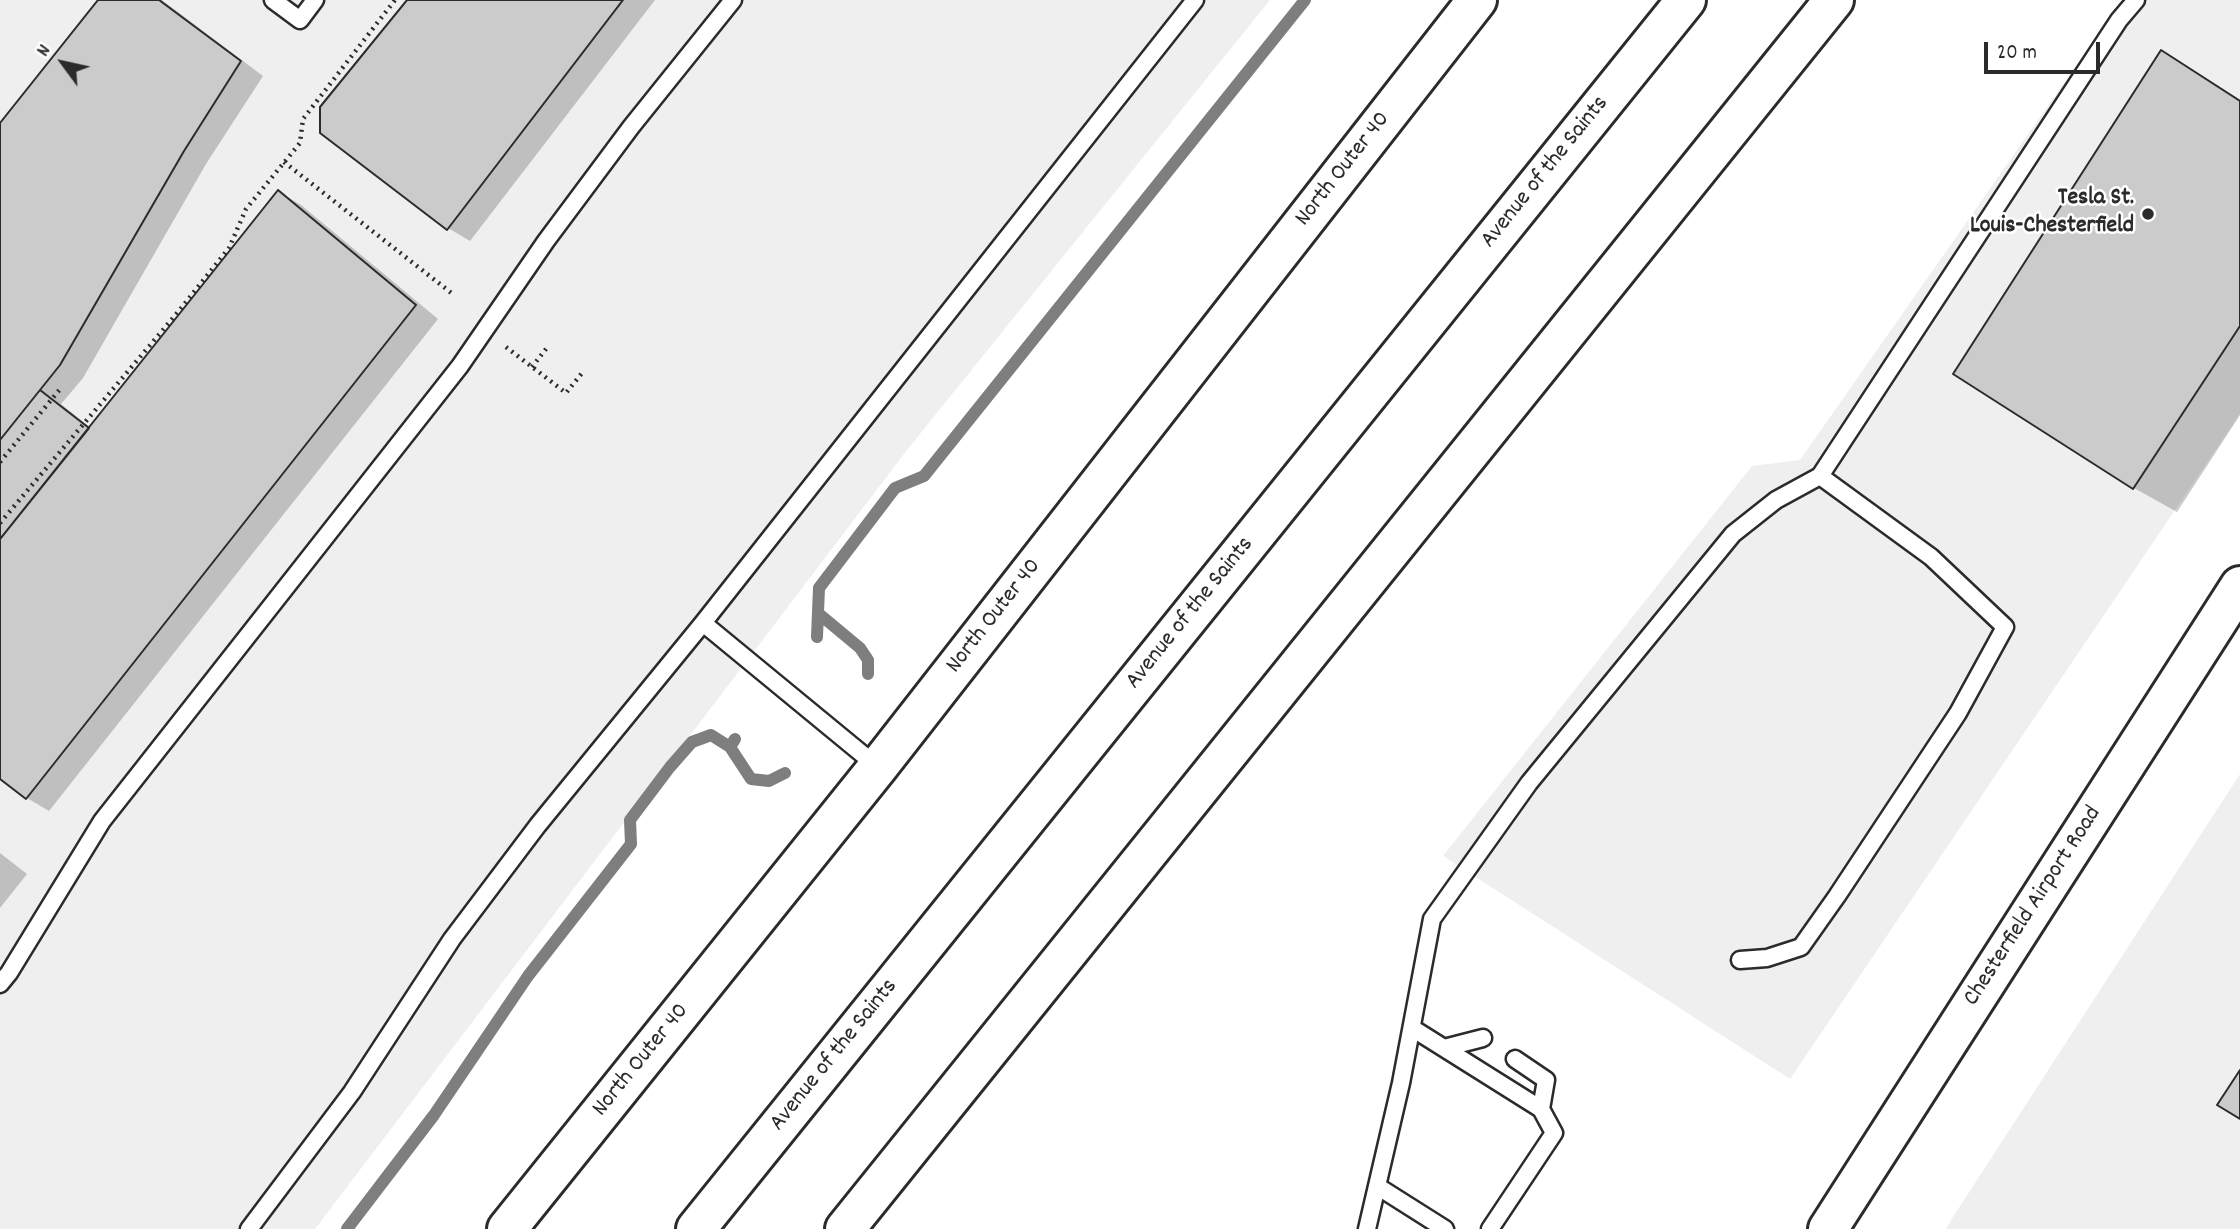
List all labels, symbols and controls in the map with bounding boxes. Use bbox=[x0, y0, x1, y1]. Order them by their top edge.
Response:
north arrow bbox=[28, 28, 98, 98]
scale bar bbox=[1988, 28, 2104, 72]
text: 20 m bbox=[1997, 39, 2037, 69]
text: N bbox=[31, 40, 59, 63]
street label: Avenue of the Saints bbox=[1476, 91, 1616, 255]
street label: North Outer 40 bbox=[1290, 107, 1398, 233]
place label: Tesla St. Louis-Chesterfield bbox=[1970, 186, 2134, 242]
marker: Tesla St. Louis-Chesterfield bbox=[2140, 206, 2156, 222]
street label: Avenue of the Saints bbox=[1121, 532, 1261, 696]
street label: North Outer 40 bbox=[941, 554, 1049, 680]
street label: Chesterfield Airport Road bbox=[1959, 802, 2109, 1012]
street label: Avenue of the Saints bbox=[765, 974, 905, 1138]
street label: North Outer 40 bbox=[587, 998, 697, 1124]

